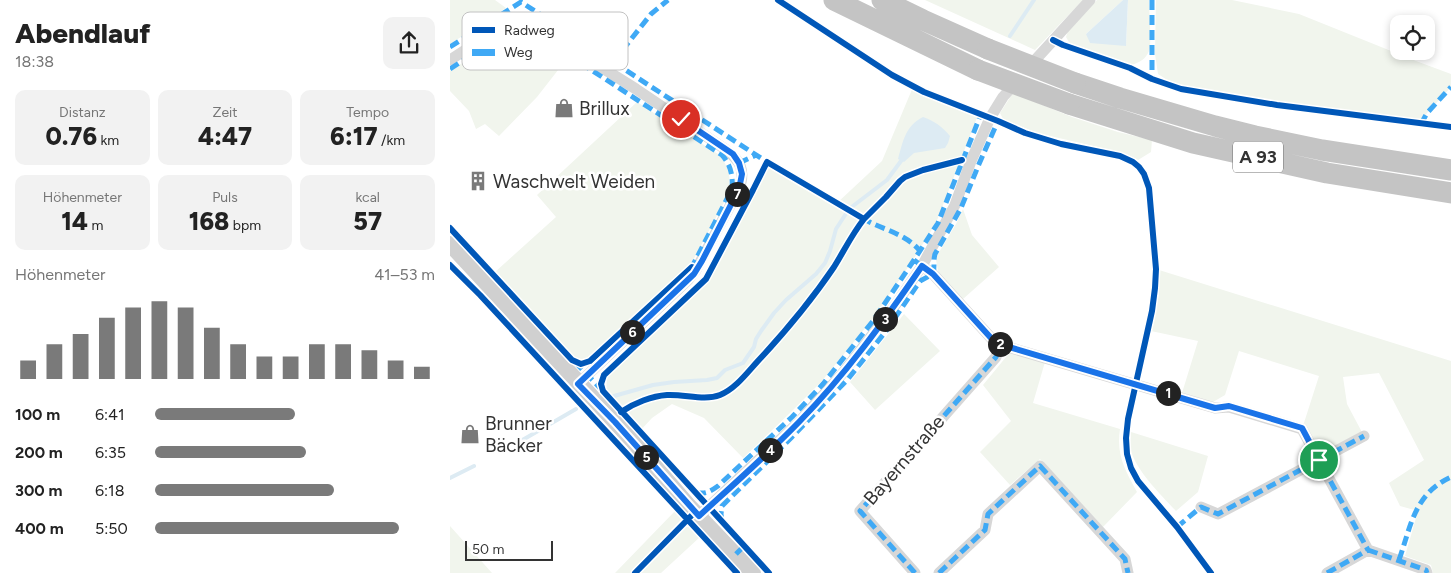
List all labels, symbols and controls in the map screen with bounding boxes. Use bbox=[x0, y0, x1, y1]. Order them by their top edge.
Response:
legend bbox=[462, 12, 628, 70]
map controls bbox=[1390, 15, 1435, 60]
button: locate bbox=[1390, 15, 1435, 60]
text: Abendlauf bbox=[15, 16, 151, 50]
button: share bbox=[383, 17, 435, 69]
text: Radweg bbox=[504, 22, 555, 39]
text: Weg bbox=[504, 44, 533, 61]
text: 18:38 bbox=[15, 52, 54, 71]
shop icon: Brillux bbox=[553, 97, 575, 119]
place label: Brillux bbox=[579, 97, 629, 120]
pin bbox=[660, 98, 702, 140]
text: Distanz bbox=[59, 104, 106, 121]
text: Zeit bbox=[212, 104, 238, 121]
text: Tempo bbox=[346, 104, 389, 121]
icon: check bbox=[667, 105, 695, 133]
text: 0.76 bbox=[45, 121, 97, 151]
text: 4:47 bbox=[198, 121, 252, 151]
text: 6:17 bbox=[330, 121, 378, 151]
text: km bbox=[97, 132, 119, 149]
text: /km bbox=[378, 132, 405, 149]
road number: A 93 bbox=[1233, 142, 1283, 172]
building icon: Waschwelt Weiden bbox=[467, 170, 489, 192]
place label: Waschwelt Weiden bbox=[493, 170, 655, 193]
pin: 7 bbox=[724, 182, 750, 206]
text: 7 bbox=[734, 186, 741, 203]
text: Höhenmeter bbox=[43, 189, 122, 206]
text: Puls bbox=[212, 189, 238, 206]
text: kcal bbox=[355, 189, 380, 206]
text: 14 bbox=[61, 206, 88, 236]
text: 168 bbox=[189, 206, 229, 236]
text: 57 bbox=[353, 206, 382, 236]
text: m bbox=[88, 217, 103, 234]
text: bpm bbox=[229, 217, 261, 234]
text: Höhenmeter bbox=[15, 265, 105, 284]
text: 41–53 m bbox=[374, 265, 435, 284]
pin: 3 bbox=[872, 306, 898, 332]
text: 3 bbox=[882, 311, 889, 328]
pin: 6 bbox=[620, 320, 644, 344]
text: 6 bbox=[628, 324, 637, 341]
pin: 2 bbox=[988, 332, 1012, 356]
text: 2 bbox=[996, 336, 1005, 353]
pin: 1 bbox=[1156, 380, 1180, 406]
text: 1 bbox=[1166, 385, 1171, 402]
text: 100 m bbox=[15, 405, 60, 424]
text: 6:41 bbox=[95, 405, 125, 424]
street label: Bayernstraße bbox=[859, 410, 949, 510]
place label: Brunner Bäcker bbox=[485, 412, 552, 457]
shop icon: Brunner Bäcker bbox=[459, 423, 481, 445]
pin: 4 bbox=[758, 438, 782, 462]
pin bbox=[1298, 439, 1340, 481]
text: 4 bbox=[766, 442, 775, 459]
text: 200 m bbox=[15, 443, 63, 462]
text: 6:35 bbox=[95, 443, 126, 462]
pin: 5 bbox=[634, 444, 658, 470]
icon: arrive bbox=[1305, 446, 1333, 474]
text: 5 bbox=[642, 449, 651, 466]
text: 300 m bbox=[15, 481, 62, 500]
text: 6:18 bbox=[95, 481, 125, 500]
text: 400 m bbox=[15, 519, 64, 538]
text: 5:50 bbox=[95, 519, 128, 538]
scale bar bbox=[465, 538, 552, 561]
text: 50 m bbox=[472, 541, 504, 558]

